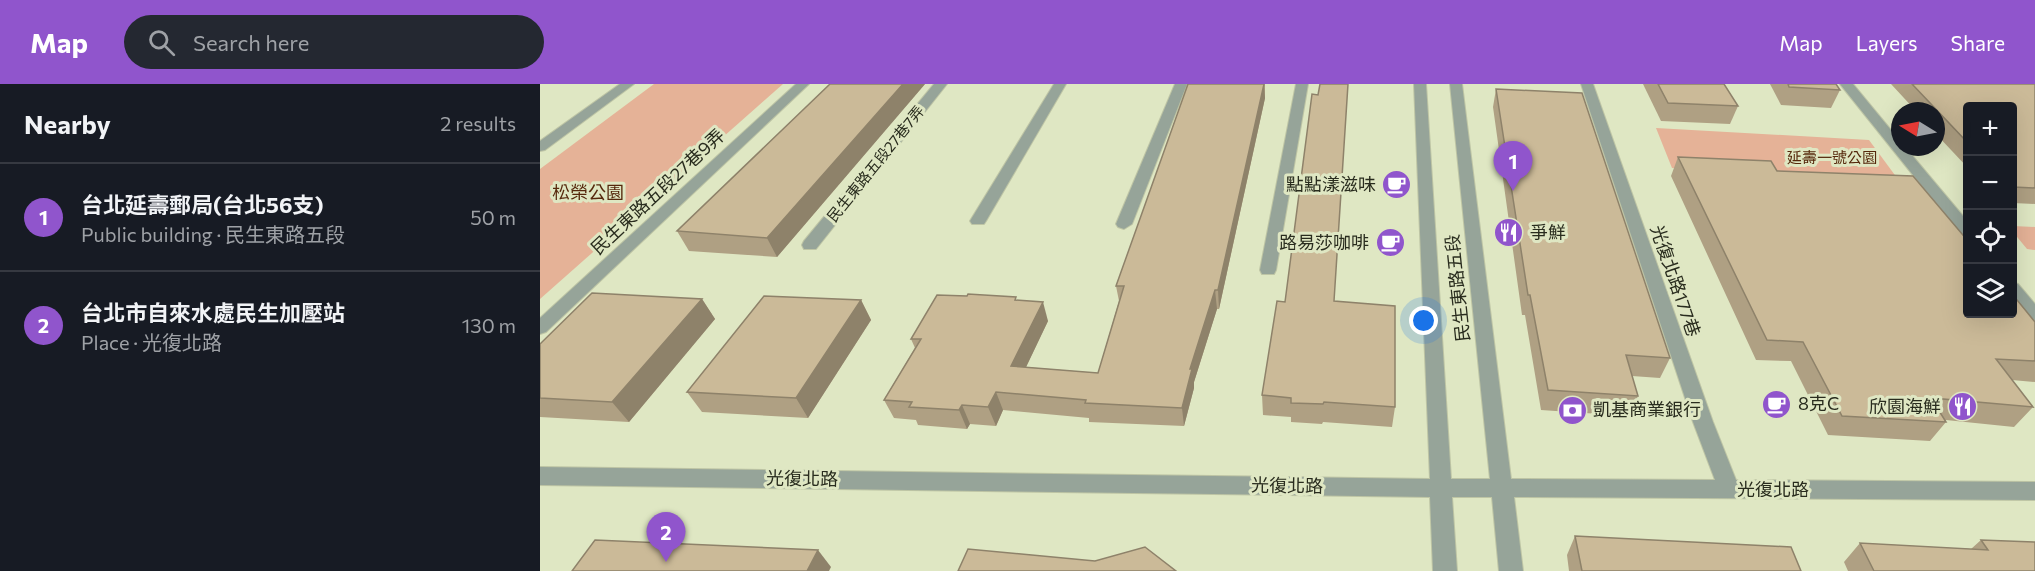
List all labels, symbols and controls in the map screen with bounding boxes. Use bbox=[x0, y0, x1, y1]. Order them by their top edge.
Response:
search box bbox=[124, 15, 544, 69]
text: Map bbox=[30, 25, 88, 59]
icon: search bbox=[145, 26, 178, 59]
text: Search here bbox=[193, 29, 309, 56]
text: Map bbox=[1779, 30, 1823, 55]
text: Layers bbox=[1856, 30, 1918, 55]
text: Share bbox=[1951, 30, 2005, 55]
street label: 民生東路五段27巷7弄 bbox=[823, 102, 928, 225]
north arrow bbox=[1891, 102, 1945, 156]
map controls bbox=[1963, 102, 2017, 318]
button: + bbox=[1963, 102, 2017, 156]
text: Nearby bbox=[24, 108, 111, 139]
text: 2 results bbox=[440, 111, 516, 135]
street label: 民生東路五段27巷9弄 bbox=[586, 124, 729, 259]
pin: 1 bbox=[1494, 141, 1532, 191]
park label: 延壽一號公園 bbox=[1787, 148, 1877, 166]
button: − bbox=[1963, 156, 2017, 210]
cafe icon: 點點漾滋味 bbox=[1381, 169, 1413, 201]
place label: 點點漾滋味 bbox=[1286, 173, 1376, 195]
park label: 松榮公園 bbox=[552, 181, 624, 203]
text: 台北延壽郵局(台北56支) bbox=[81, 191, 324, 218]
text: 1 bbox=[39, 205, 48, 229]
text: 50 m bbox=[470, 205, 516, 229]
button: locate bbox=[1963, 210, 2017, 264]
restaurant icon: 爭鮮 bbox=[1493, 217, 1525, 249]
place label: 爭鮮 bbox=[1530, 221, 1566, 243]
text: Public building · 民生東路五段 bbox=[81, 222, 345, 246]
street label: 光復北路177巷 bbox=[1647, 222, 1705, 339]
cafe icon: 路易莎咖啡 bbox=[1374, 227, 1406, 259]
place label: 路易莎咖啡 bbox=[1279, 231, 1369, 253]
street label: 民生東路五段 bbox=[1440, 233, 1474, 343]
button: layers bbox=[1963, 264, 2017, 318]
text: 台北市自來水處民生加壓站 bbox=[81, 299, 345, 326]
your location bbox=[1409, 306, 1438, 335]
text: 2 bbox=[38, 313, 49, 337]
text: 130 m bbox=[462, 313, 516, 337]
text: Place · 光復北路 bbox=[81, 330, 222, 354]
cafe icon: 8克C bbox=[1761, 388, 1793, 420]
restaurant icon: 欣園海鮮 bbox=[1946, 391, 1978, 423]
place label: 8克C bbox=[1798, 392, 1839, 414]
bank icon: 凱基商業銀行 bbox=[1556, 394, 1588, 426]
place label: 欣園海鮮 bbox=[1869, 395, 1941, 417]
place label: 凱基商業銀行 bbox=[1593, 398, 1701, 420]
street label: 光復北路 bbox=[766, 466, 838, 490]
street label: 光復北路 bbox=[1251, 473, 1323, 497]
street label: 光復北路 bbox=[1737, 478, 1809, 500]
pin: 2 bbox=[646, 512, 686, 562]

